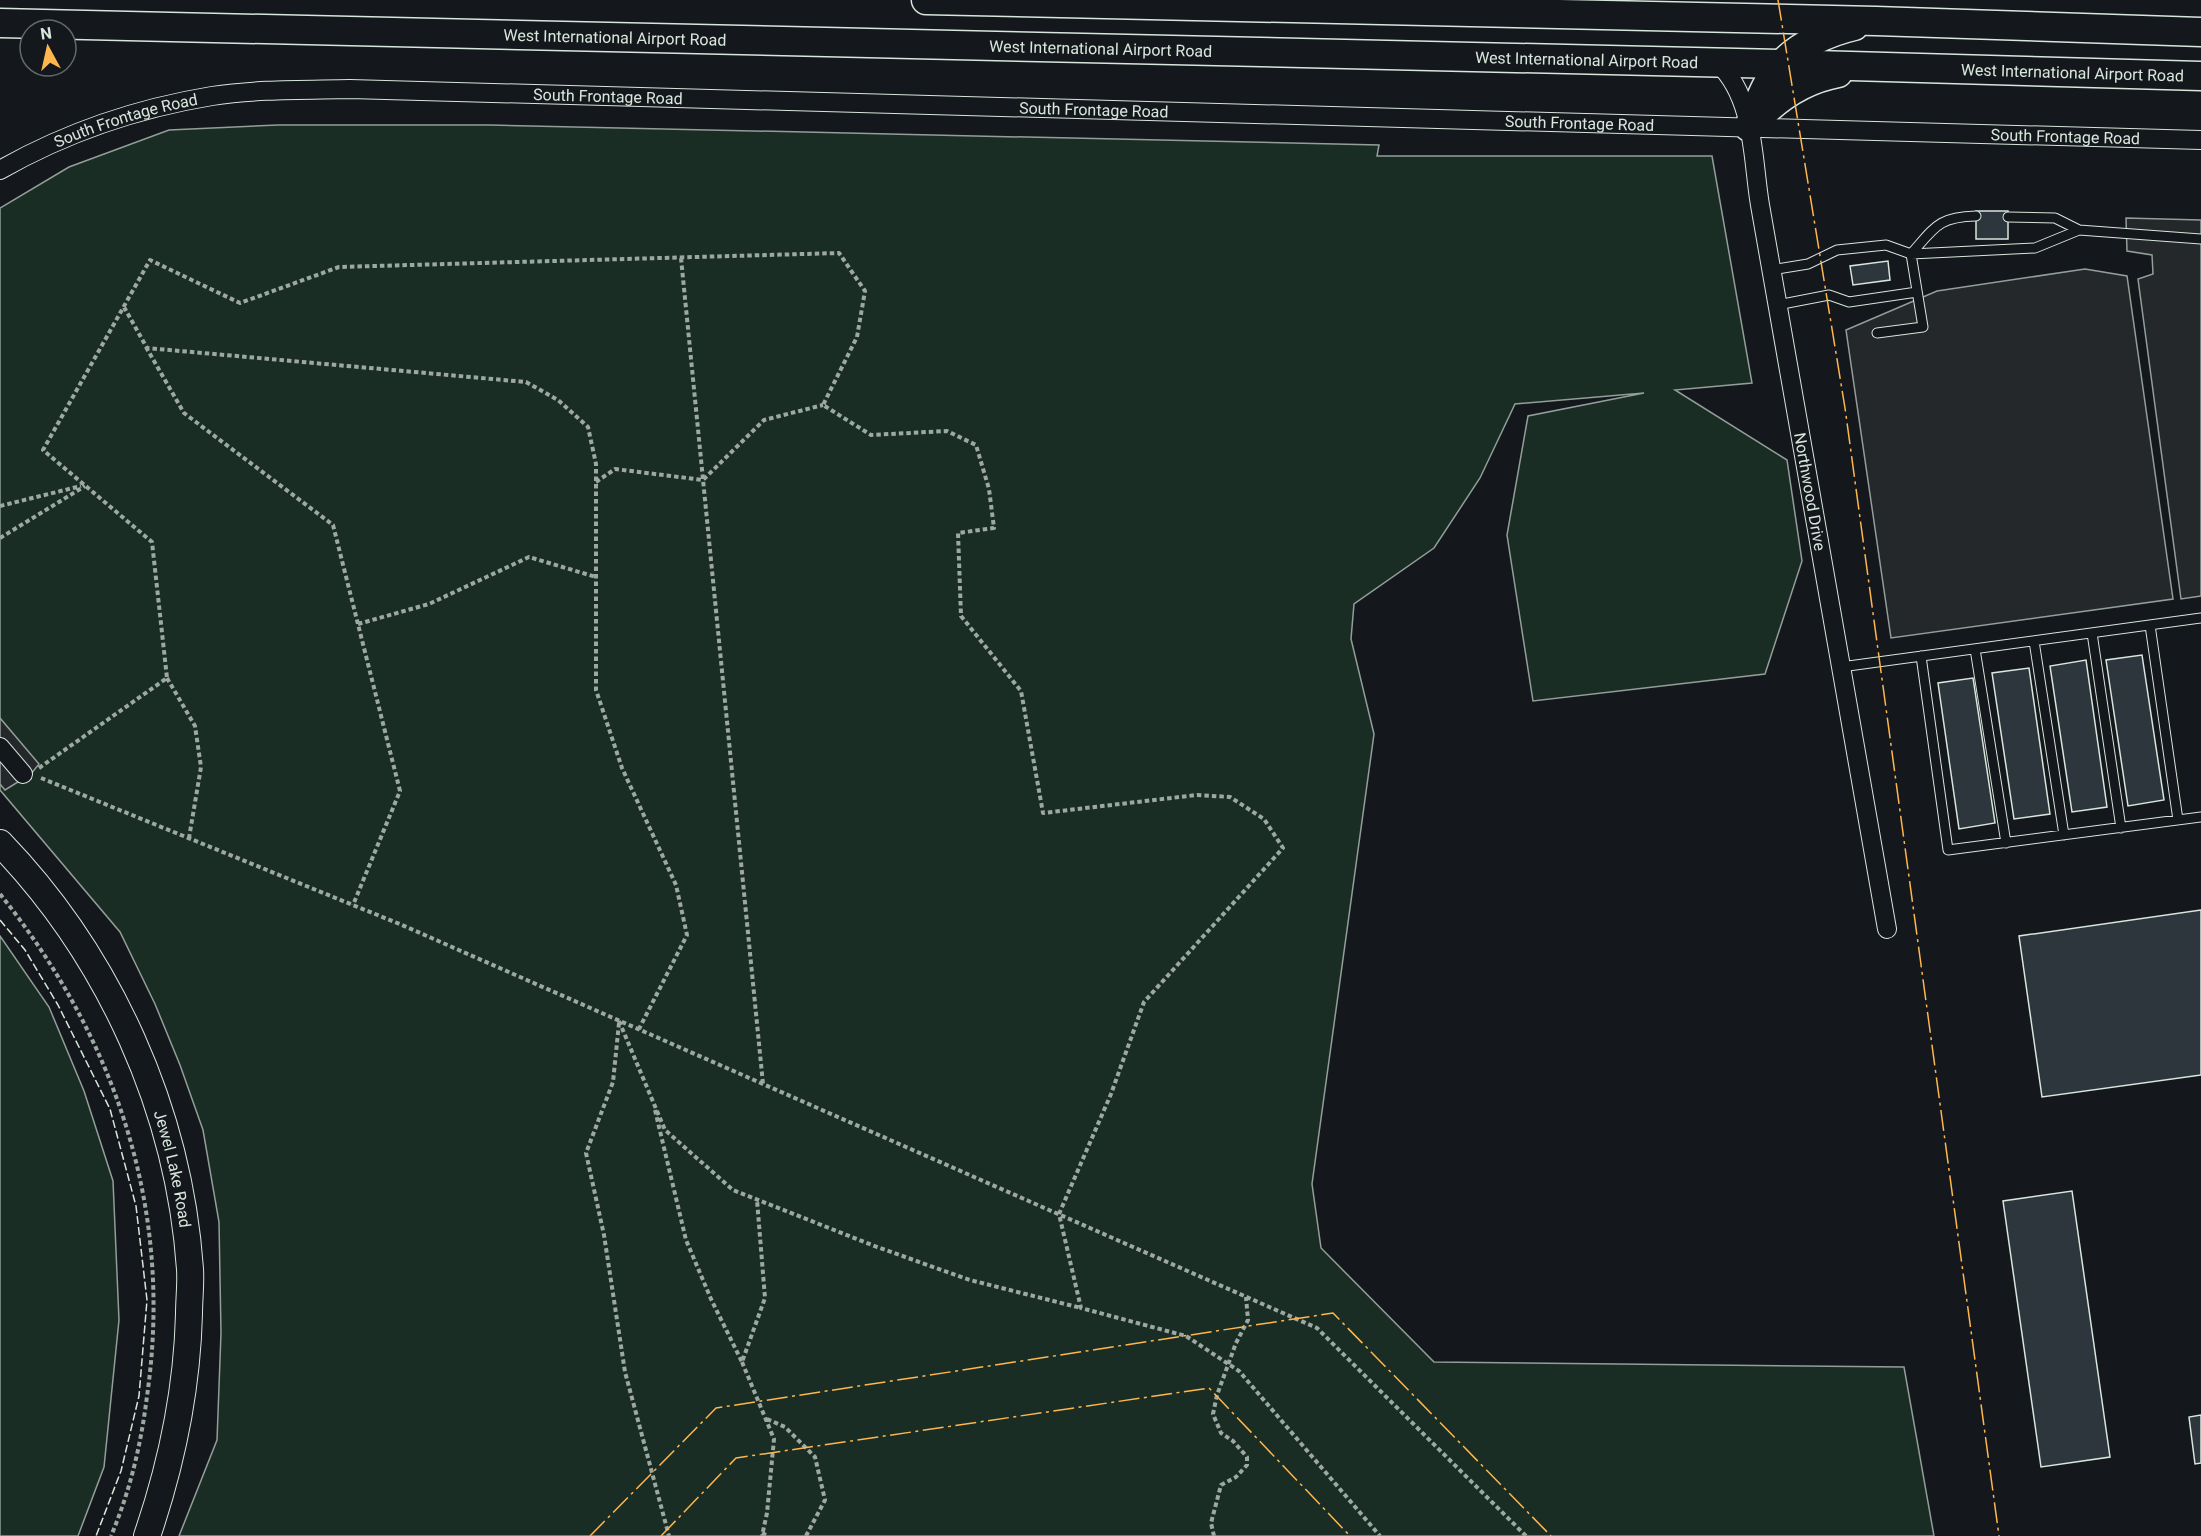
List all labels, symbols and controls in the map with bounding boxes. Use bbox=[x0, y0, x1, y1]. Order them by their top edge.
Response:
north arrow bbox=[18, 18, 78, 78]
text: N bbox=[39, 23, 53, 44]
street label: West International Airport Road bbox=[503, 26, 727, 50]
street label: West International Airport Road bbox=[989, 37, 1212, 61]
street label: West International Airport Road bbox=[1475, 48, 1698, 72]
street label: West International Airport Road bbox=[1961, 60, 2184, 86]
street label: South Frontage Road bbox=[533, 85, 683, 108]
street label: South Frontage Road bbox=[51, 90, 199, 152]
street label: South Frontage Road bbox=[1019, 98, 1169, 122]
street label: South Frontage Road bbox=[1505, 112, 1655, 135]
street label: South Frontage Road bbox=[1990, 125, 2140, 148]
street label: Northwood Drive bbox=[1790, 431, 1829, 552]
street label: Jewel Lake Road bbox=[150, 1108, 195, 1229]

